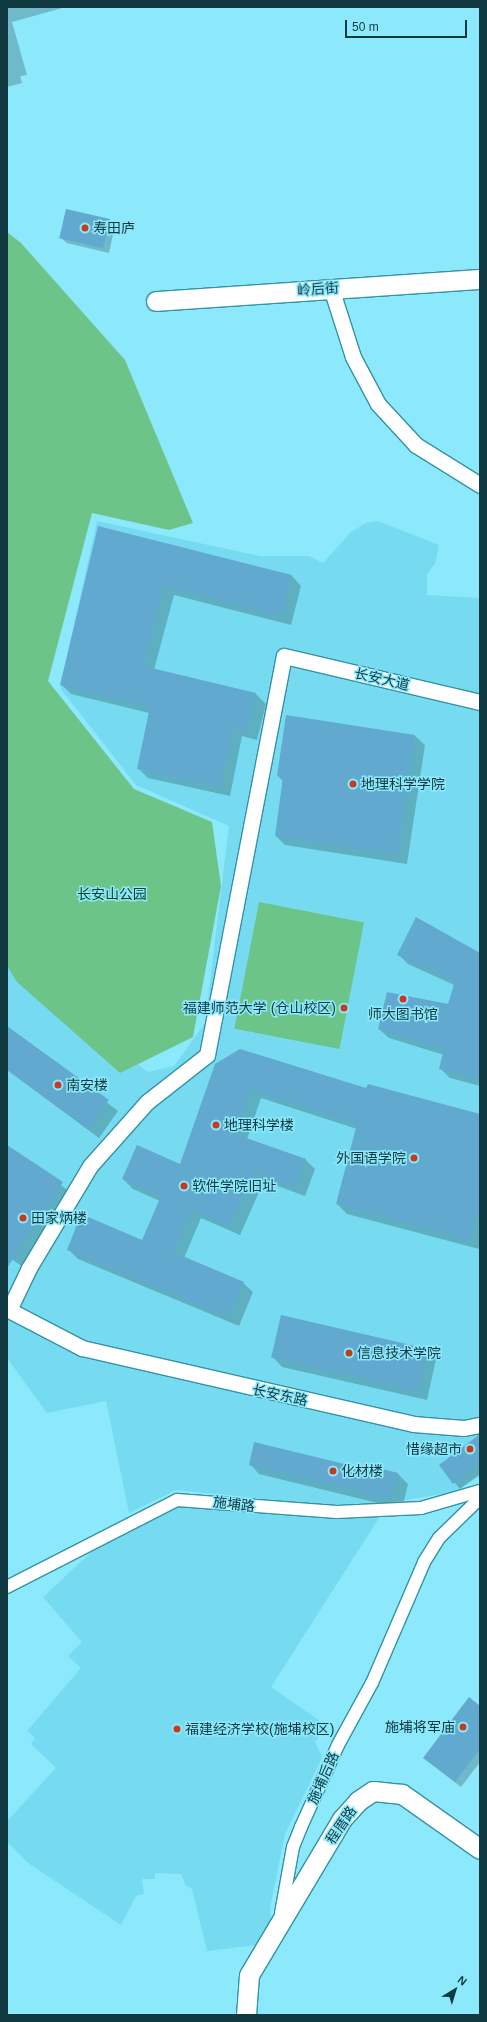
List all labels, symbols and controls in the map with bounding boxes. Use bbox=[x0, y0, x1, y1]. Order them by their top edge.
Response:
scale bar bbox=[347, 12, 469, 38]
text: 50 m bbox=[352, 20, 379, 34]
place label: 寿田庐 bbox=[93, 220, 135, 236]
marker: 寿田庐 bbox=[80, 223, 90, 233]
street label: 岭后街 bbox=[296, 279, 340, 299]
street label: 长安大道 bbox=[353, 665, 411, 693]
place label: 地理科学学院 bbox=[361, 776, 445, 792]
marker: 地理科学学院 bbox=[348, 779, 358, 789]
park label: 长安山公园 bbox=[77, 886, 147, 902]
marker: 师大图书馆 bbox=[398, 994, 408, 1004]
place label: 福建师范大学 (仓山校区) bbox=[183, 1000, 336, 1016]
marker: 福建师范大学 (仓山校区) bbox=[339, 1003, 349, 1013]
place label: 师大图书馆 bbox=[368, 1006, 438, 1022]
place label: 南安楼 bbox=[66, 1077, 108, 1093]
marker: 南安楼 bbox=[53, 1080, 63, 1090]
place label: 地理科学楼 bbox=[224, 1117, 294, 1133]
marker: 地理科学楼 bbox=[211, 1120, 221, 1130]
place label: 外国语学院 bbox=[336, 1150, 406, 1166]
marker: 外国语学院 bbox=[409, 1153, 419, 1163]
place label: 软件学院旧址 bbox=[192, 1178, 276, 1194]
marker: 软件学院旧址 bbox=[179, 1181, 189, 1191]
place label: 田家炳楼 bbox=[31, 1210, 87, 1226]
marker: 田家炳楼 bbox=[18, 1213, 28, 1223]
place label: 信息技术学院 bbox=[357, 1345, 441, 1361]
marker: 信息技术学院 bbox=[344, 1348, 354, 1358]
street label: 长安东路 bbox=[251, 1381, 309, 1409]
place label: 惜缘超市 bbox=[406, 1441, 462, 1457]
marker: 惜缘超市 bbox=[465, 1444, 475, 1454]
place label: 化材楼 bbox=[341, 1463, 383, 1479]
marker: 化材楼 bbox=[328, 1466, 338, 1476]
street label: 施埔路 bbox=[212, 1493, 256, 1515]
place label: 施埔将军庙 bbox=[385, 1719, 455, 1735]
place label: 福建经济学校(施埔校区) bbox=[185, 1721, 334, 1737]
marker: 施埔将军庙 bbox=[458, 1722, 468, 1732]
marker: 福建经济学校(施埔校区) bbox=[172, 1724, 182, 1734]
street label: 施埔后路 bbox=[304, 1749, 342, 1807]
street label: 程厝路 bbox=[322, 1803, 360, 1847]
north arrow bbox=[435, 1970, 475, 2010]
text: N bbox=[456, 1973, 469, 1988]

